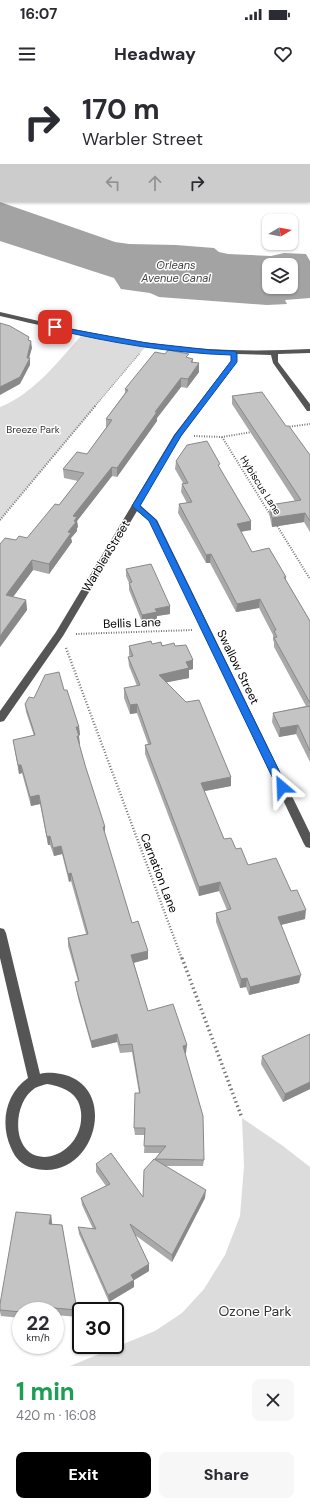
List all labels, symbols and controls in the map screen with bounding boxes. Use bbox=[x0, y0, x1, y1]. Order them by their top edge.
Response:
text: 16:07 bbox=[20, 4, 57, 24]
text: Headway bbox=[114, 42, 196, 66]
icon: menu bbox=[16, 43, 38, 65]
icon: heart bbox=[272, 43, 294, 65]
text: 170 m bbox=[82, 91, 160, 128]
icon: right bbox=[16, 96, 68, 148]
text: Warbler Street bbox=[82, 127, 203, 151]
icon: left bbox=[102, 172, 124, 194]
icon: ahead bbox=[144, 172, 166, 194]
icon: right bbox=[186, 172, 208, 194]
north arrow bbox=[262, 214, 298, 250]
map controls bbox=[262, 214, 298, 294]
water label: Orleans Avenue Canal bbox=[140, 258, 211, 285]
button: layers bbox=[262, 258, 298, 294]
pin bbox=[38, 310, 72, 344]
icon: arrive bbox=[44, 316, 66, 338]
park label: Breeze Park bbox=[6, 423, 60, 436]
street label: Hybiscus Lane bbox=[237, 453, 284, 518]
street label: Warbler Street bbox=[78, 517, 134, 595]
street label: Bellis Lane bbox=[103, 614, 161, 632]
street label: Swallow Street bbox=[213, 627, 263, 707]
position arrow bbox=[261, 766, 303, 808]
street label: Carnation Lane bbox=[136, 831, 182, 915]
speed limit sign: 30 bbox=[72, 1302, 124, 1354]
park label: Ozone Park bbox=[219, 1302, 291, 1320]
text: 22 bbox=[26, 1310, 50, 1336]
text: km/h bbox=[26, 1331, 50, 1344]
text: 1 min bbox=[16, 1376, 75, 1407]
button: close bbox=[252, 1379, 294, 1421]
text: 420 m · 16:08 bbox=[16, 1407, 96, 1424]
button: Exit bbox=[16, 1452, 151, 1498]
button: Share bbox=[159, 1452, 294, 1498]

